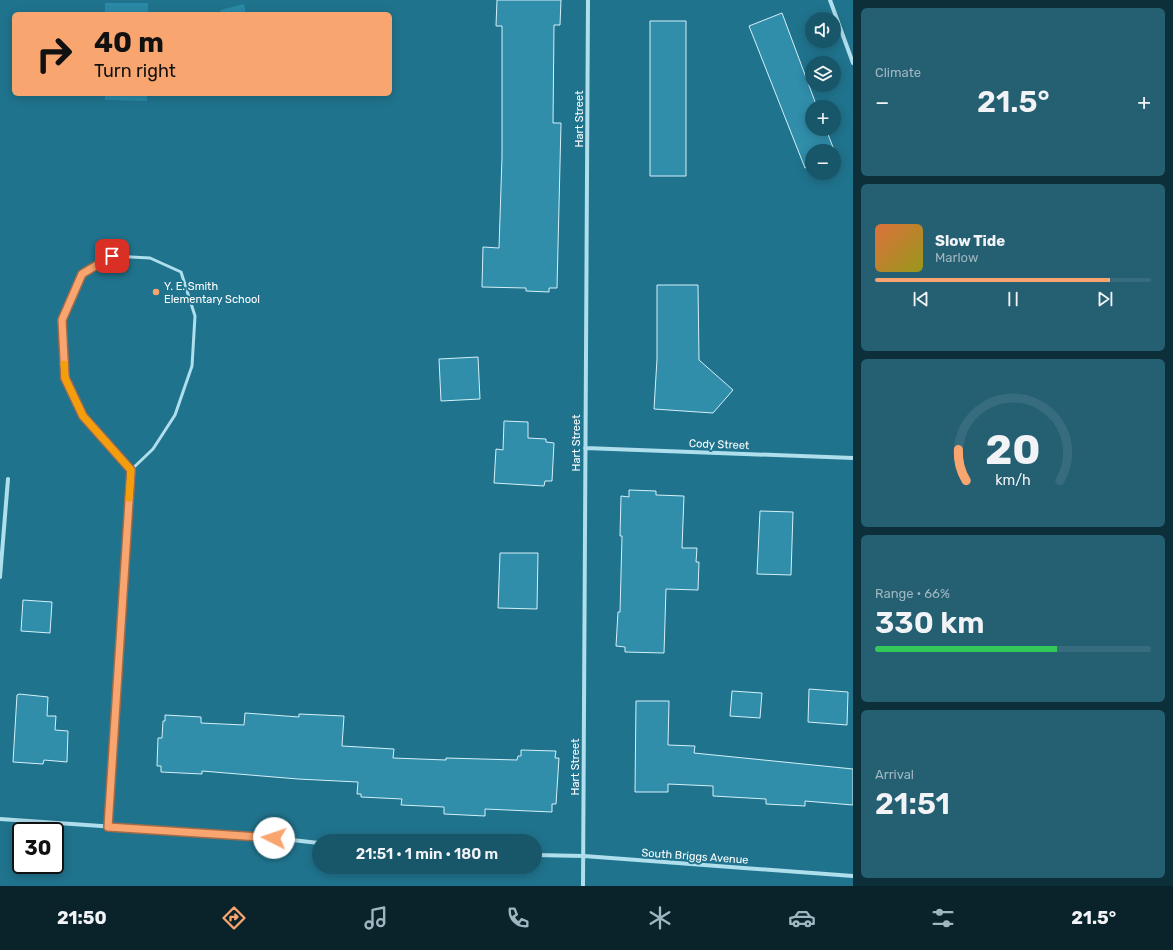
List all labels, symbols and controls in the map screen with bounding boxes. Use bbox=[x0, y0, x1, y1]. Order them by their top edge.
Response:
map controls bbox=[805, 12, 841, 180]
button: sound bbox=[805, 12, 841, 48]
text: 40 m bbox=[94, 26, 164, 59]
icon: right bbox=[28, 28, 80, 80]
button: layers bbox=[805, 56, 841, 92]
text: Turn right bbox=[94, 60, 176, 82]
text: Climate bbox=[875, 65, 921, 80]
text: 21.5° bbox=[977, 84, 1050, 120]
text: − bbox=[875, 89, 889, 116]
text: + bbox=[1137, 89, 1151, 116]
street label: Hart Street bbox=[573, 90, 586, 147]
button: + bbox=[805, 100, 841, 136]
button: − bbox=[805, 144, 841, 180]
text: Slow Tide bbox=[935, 232, 1005, 250]
pin bbox=[95, 239, 129, 273]
icon: arrive bbox=[101, 245, 123, 267]
text: Marlow bbox=[935, 250, 978, 265]
place label: Y. E. Smith Elementary School bbox=[164, 280, 260, 306]
marker: Y. E. Smith Elementary School bbox=[151, 287, 161, 297]
icon: previous bbox=[910, 288, 932, 310]
icon: pause bbox=[1002, 288, 1024, 310]
icon: next bbox=[1094, 288, 1116, 310]
street label: Hart Street bbox=[570, 414, 583, 471]
text: 20 bbox=[985, 425, 1041, 474]
street label: Cody Street bbox=[689, 437, 750, 452]
text: km/h bbox=[995, 472, 1031, 489]
text: Range · 66% bbox=[875, 586, 950, 601]
text: 330 km bbox=[875, 605, 985, 641]
street label: Hart Street bbox=[569, 738, 582, 795]
text: Arrival bbox=[875, 767, 914, 782]
text: 21:51 bbox=[875, 786, 950, 822]
position arrow bbox=[253, 817, 295, 859]
speed limit sign: 30 bbox=[12, 822, 64, 874]
text: 21:51 · 1 min · 180 m bbox=[356, 845, 498, 863]
street label: South Briggs Avenue bbox=[641, 846, 749, 867]
icon: directions bbox=[220, 904, 248, 932]
icon: music bbox=[362, 904, 390, 932]
icon: phone bbox=[504, 904, 532, 932]
icon: climate bbox=[646, 904, 674, 932]
icon: car bbox=[788, 904, 816, 932]
icon: filters bbox=[929, 904, 957, 932]
text: 21:50 bbox=[57, 907, 107, 929]
text: 21.5° bbox=[1071, 907, 1116, 929]

